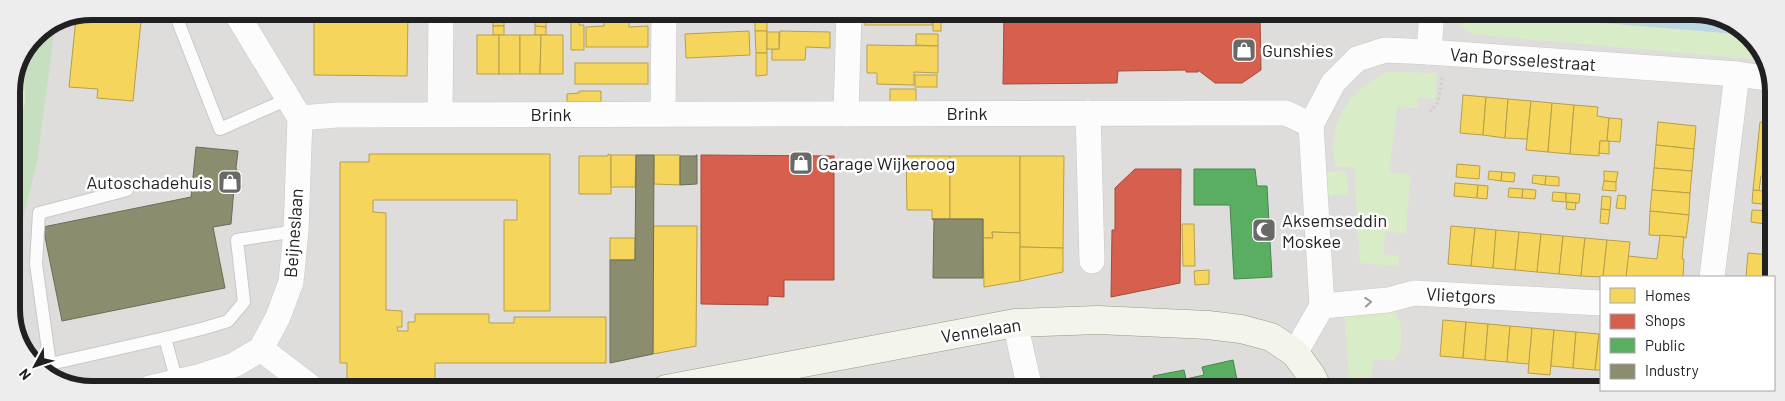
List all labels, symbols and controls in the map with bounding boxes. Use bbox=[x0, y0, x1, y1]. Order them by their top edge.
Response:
shop icon: Gunshies bbox=[1231, 37, 1257, 63]
place label: Gunshies bbox=[1262, 39, 1333, 61]
street label: Van Borsselestraat bbox=[1449, 43, 1597, 75]
street label: Brink bbox=[946, 102, 988, 124]
street label: Brink bbox=[530, 103, 572, 125]
shop icon: Garage Wijkeroog bbox=[788, 150, 814, 176]
place label: Garage Wijkeroog bbox=[818, 152, 955, 174]
shop icon: Autoschadehuis bbox=[217, 169, 243, 195]
place label: Autoschadehuis bbox=[86, 171, 212, 193]
street label: Beijneslaan bbox=[279, 187, 307, 279]
place label: Aksemseddin Moskee bbox=[1282, 209, 1387, 252]
mosque icon: Aksemseddin Moskee bbox=[1251, 217, 1277, 243]
legend bbox=[1600, 276, 1775, 391]
street label: Vlietgors bbox=[1426, 282, 1496, 308]
text: Homes bbox=[1645, 286, 1690, 304]
one-way arrow bbox=[1365, 297, 1373, 308]
text: Shops bbox=[1645, 311, 1685, 329]
street label: Vennelaan bbox=[940, 313, 1022, 347]
text: Public bbox=[1645, 336, 1685, 354]
north arrow bbox=[10, 341, 60, 391]
text: Industry bbox=[1645, 361, 1699, 379]
text: N bbox=[15, 366, 34, 384]

